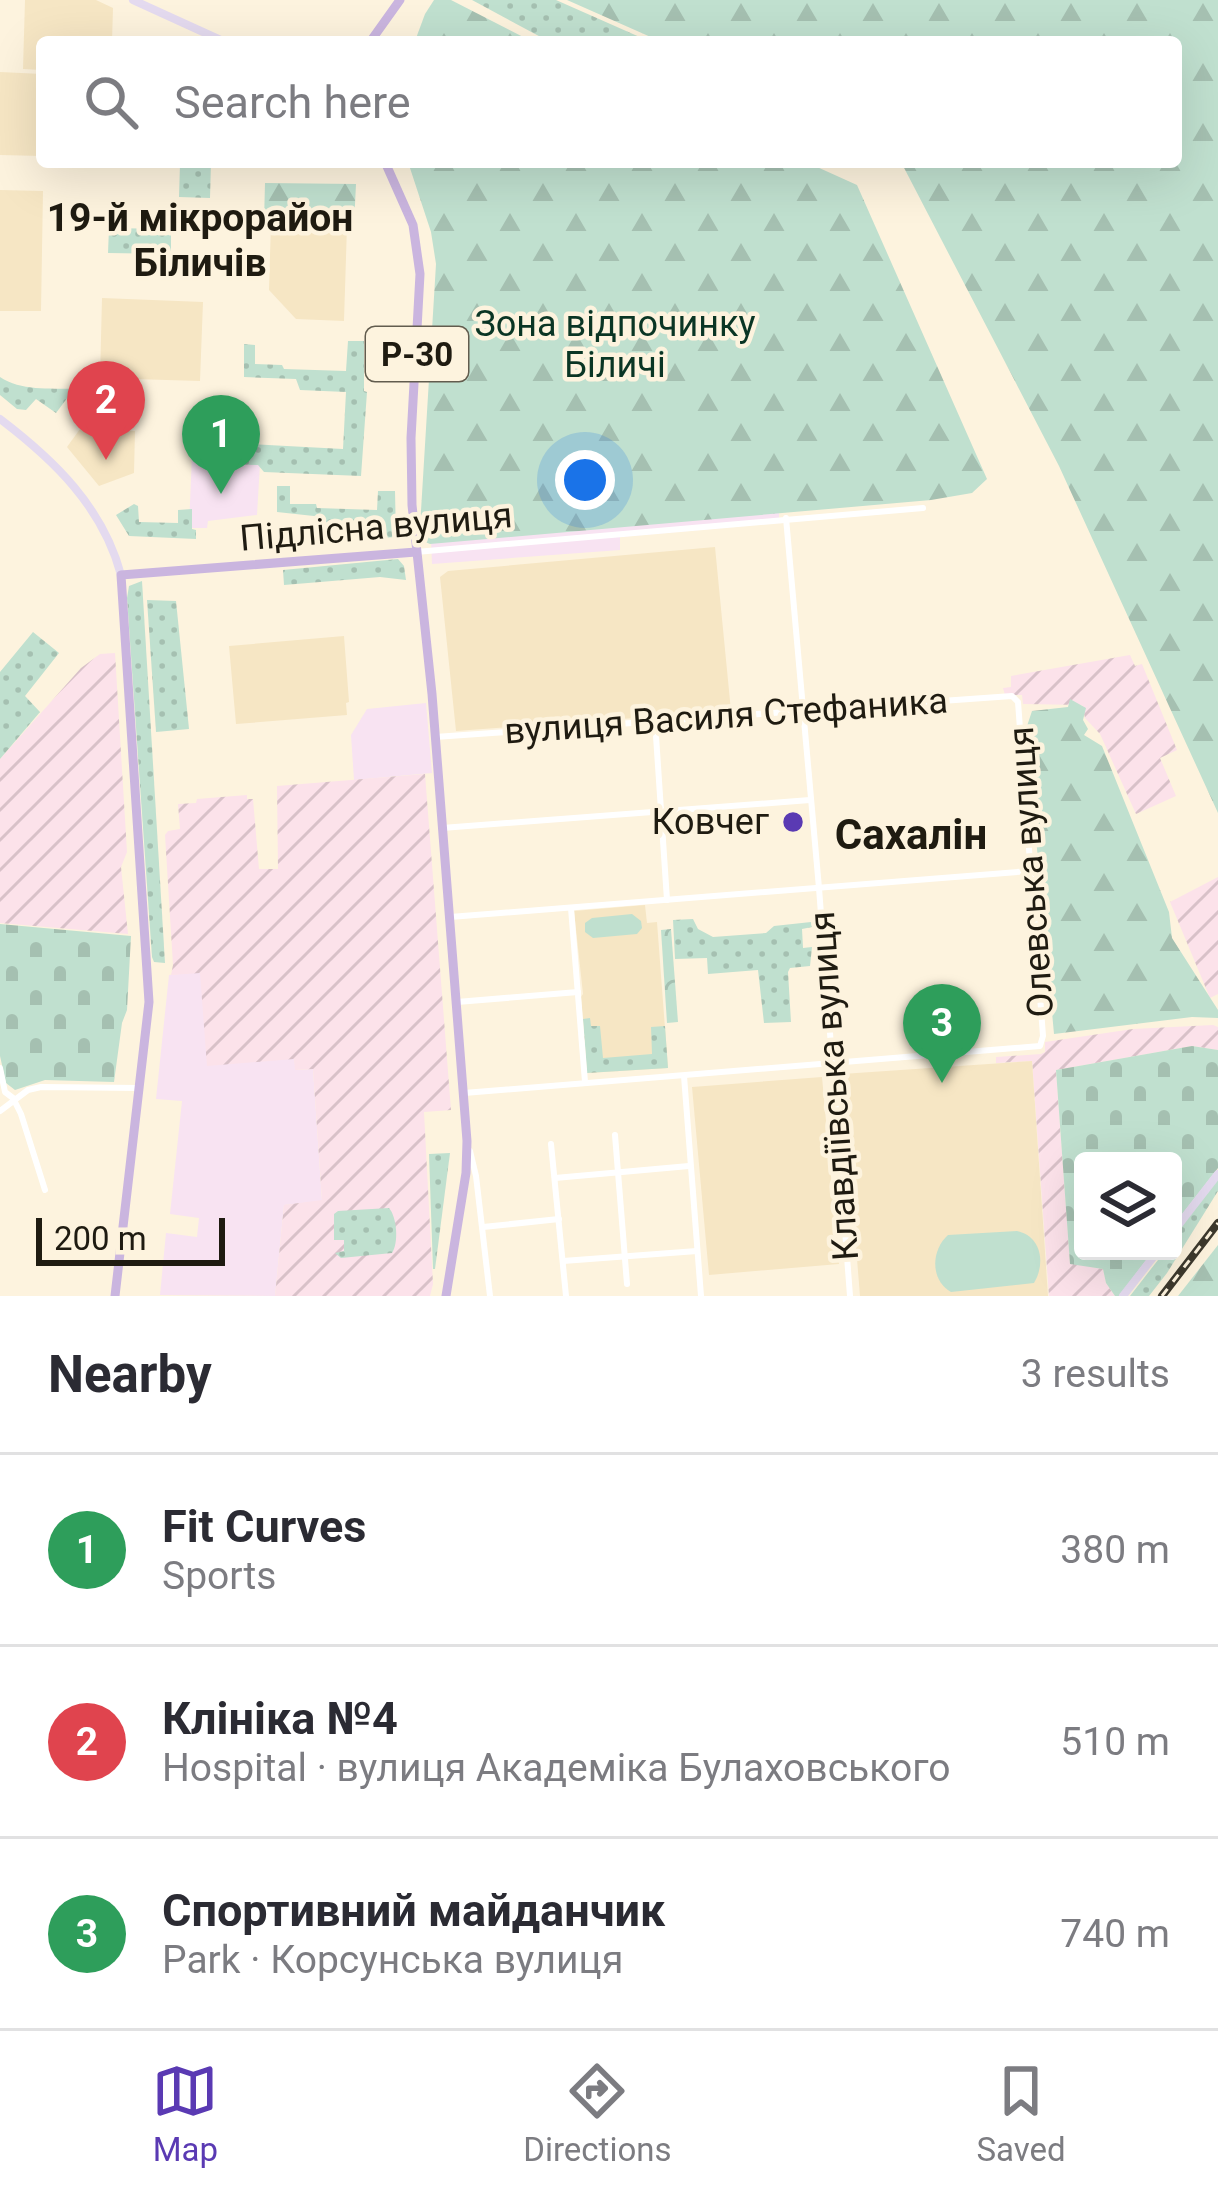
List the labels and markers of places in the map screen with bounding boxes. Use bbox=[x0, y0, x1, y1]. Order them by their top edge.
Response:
pin: 2 bbox=[67, 361, 145, 460]
pin: 1 bbox=[182, 395, 260, 494]
place label: Ковчег bbox=[651, 801, 769, 843]
marker: Ковчег bbox=[780, 809, 806, 835]
pin: 3 bbox=[903, 984, 981, 1083]

